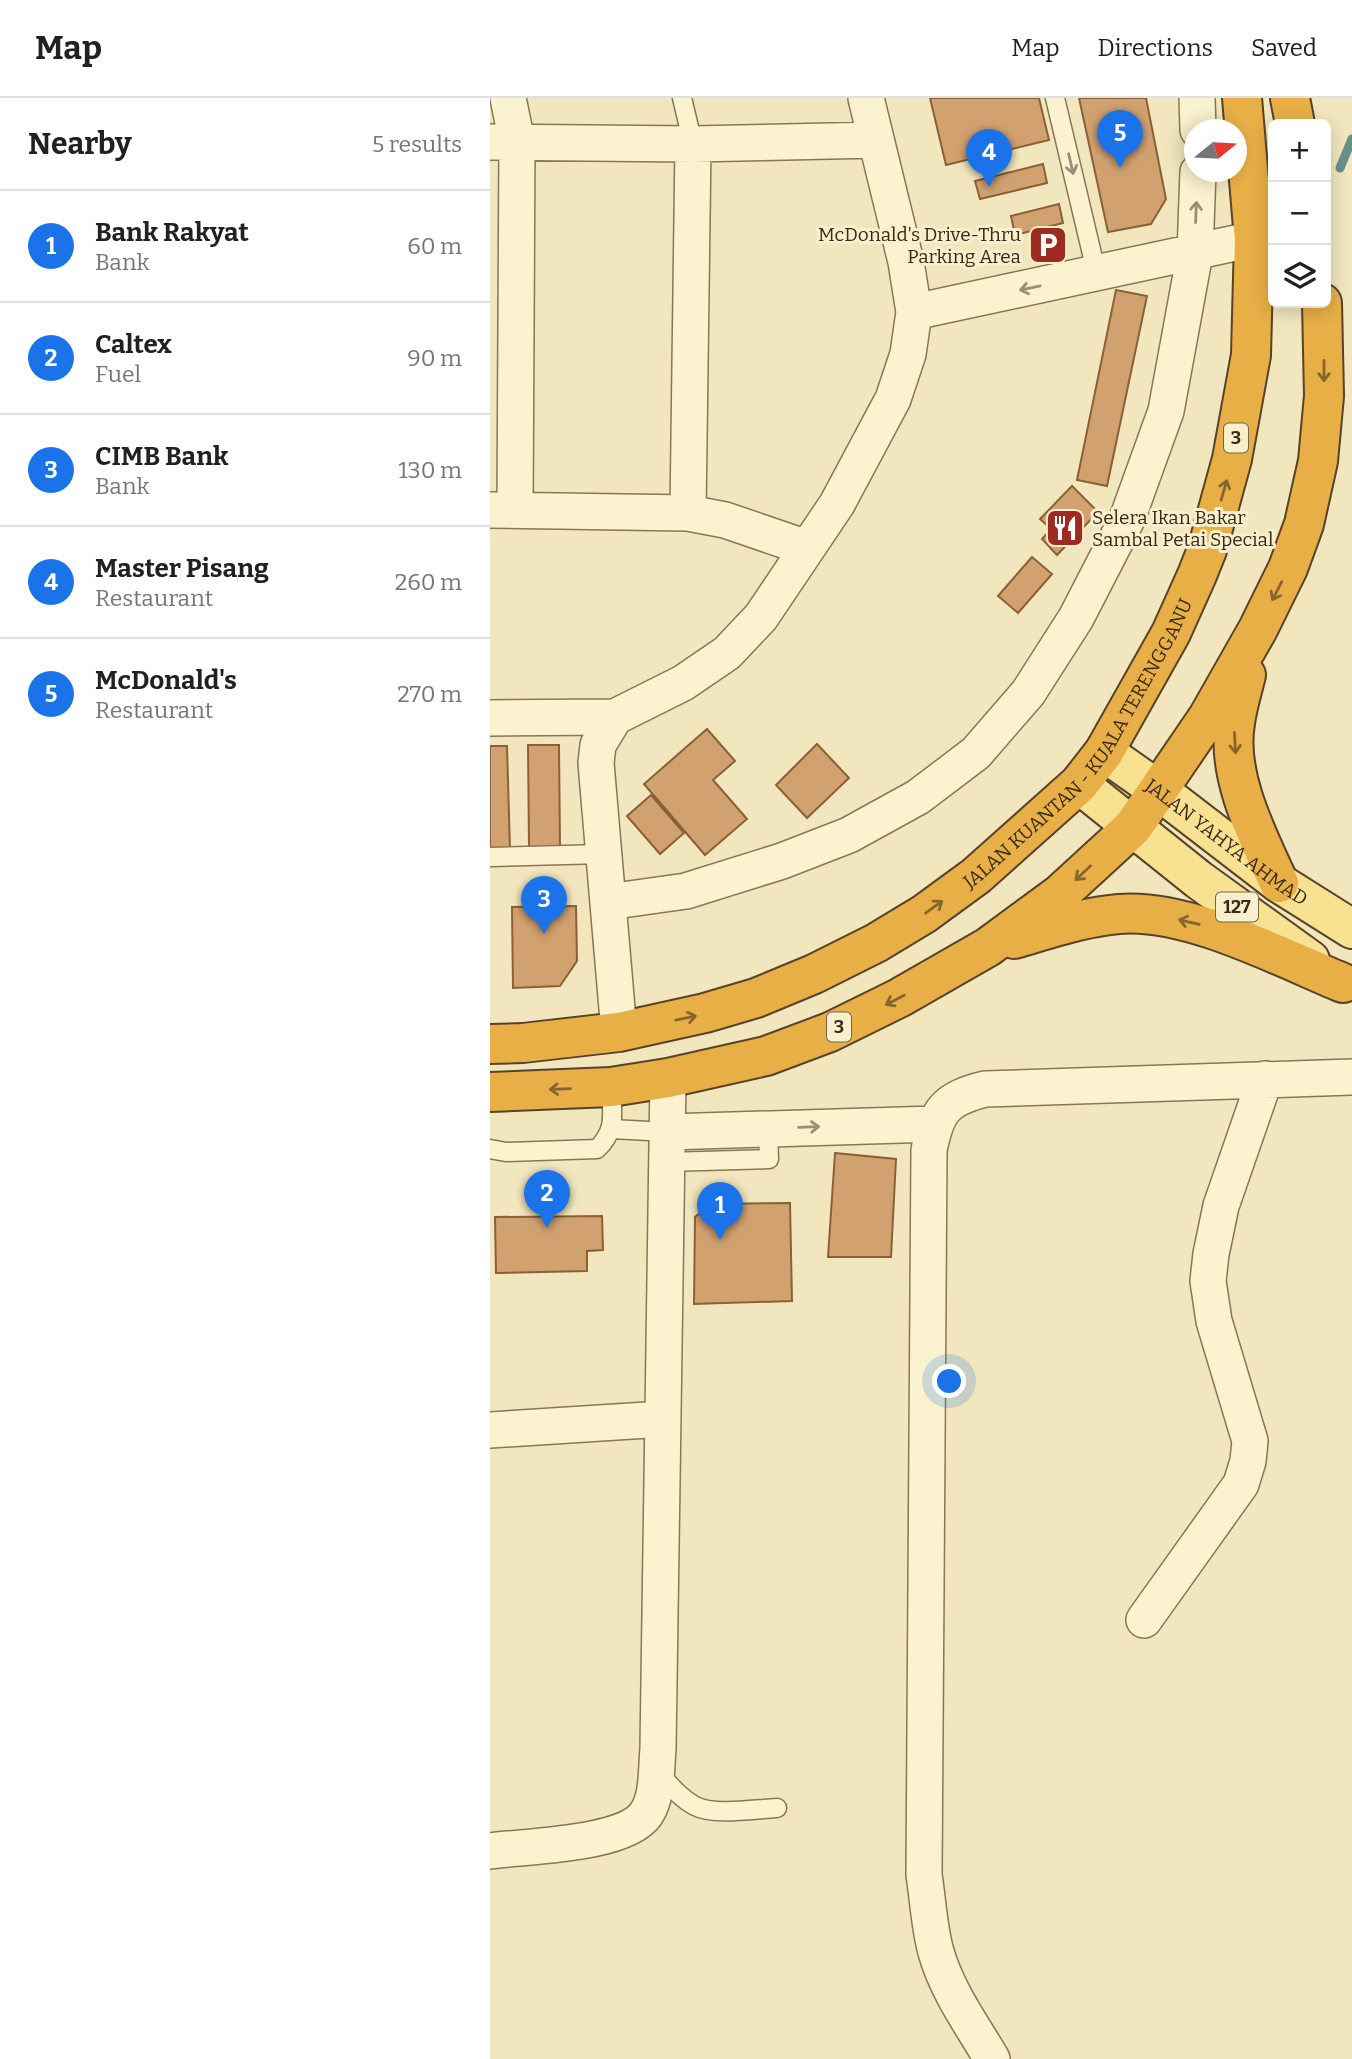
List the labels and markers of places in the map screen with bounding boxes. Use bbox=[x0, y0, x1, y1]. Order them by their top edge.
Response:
pin: 5 bbox=[1097, 110, 1143, 168]
pin: 4 bbox=[966, 129, 1012, 187]
place label: McDonald's Drive-Thru Parking Area bbox=[818, 223, 1022, 268]
parking icon: McDonald's Drive-Thru Parking Area bbox=[1027, 224, 1069, 266]
place label: Selera Ikan Bakar Sambal Petai Special bbox=[1092, 506, 1273, 551]
restaurant icon: Selera Ikan Bakar Sambal Petai Special bbox=[1044, 507, 1086, 549]
pin: 3 bbox=[521, 876, 567, 934]
pin: 2 bbox=[524, 1170, 570, 1228]
pin: 1 bbox=[697, 1182, 743, 1240]

